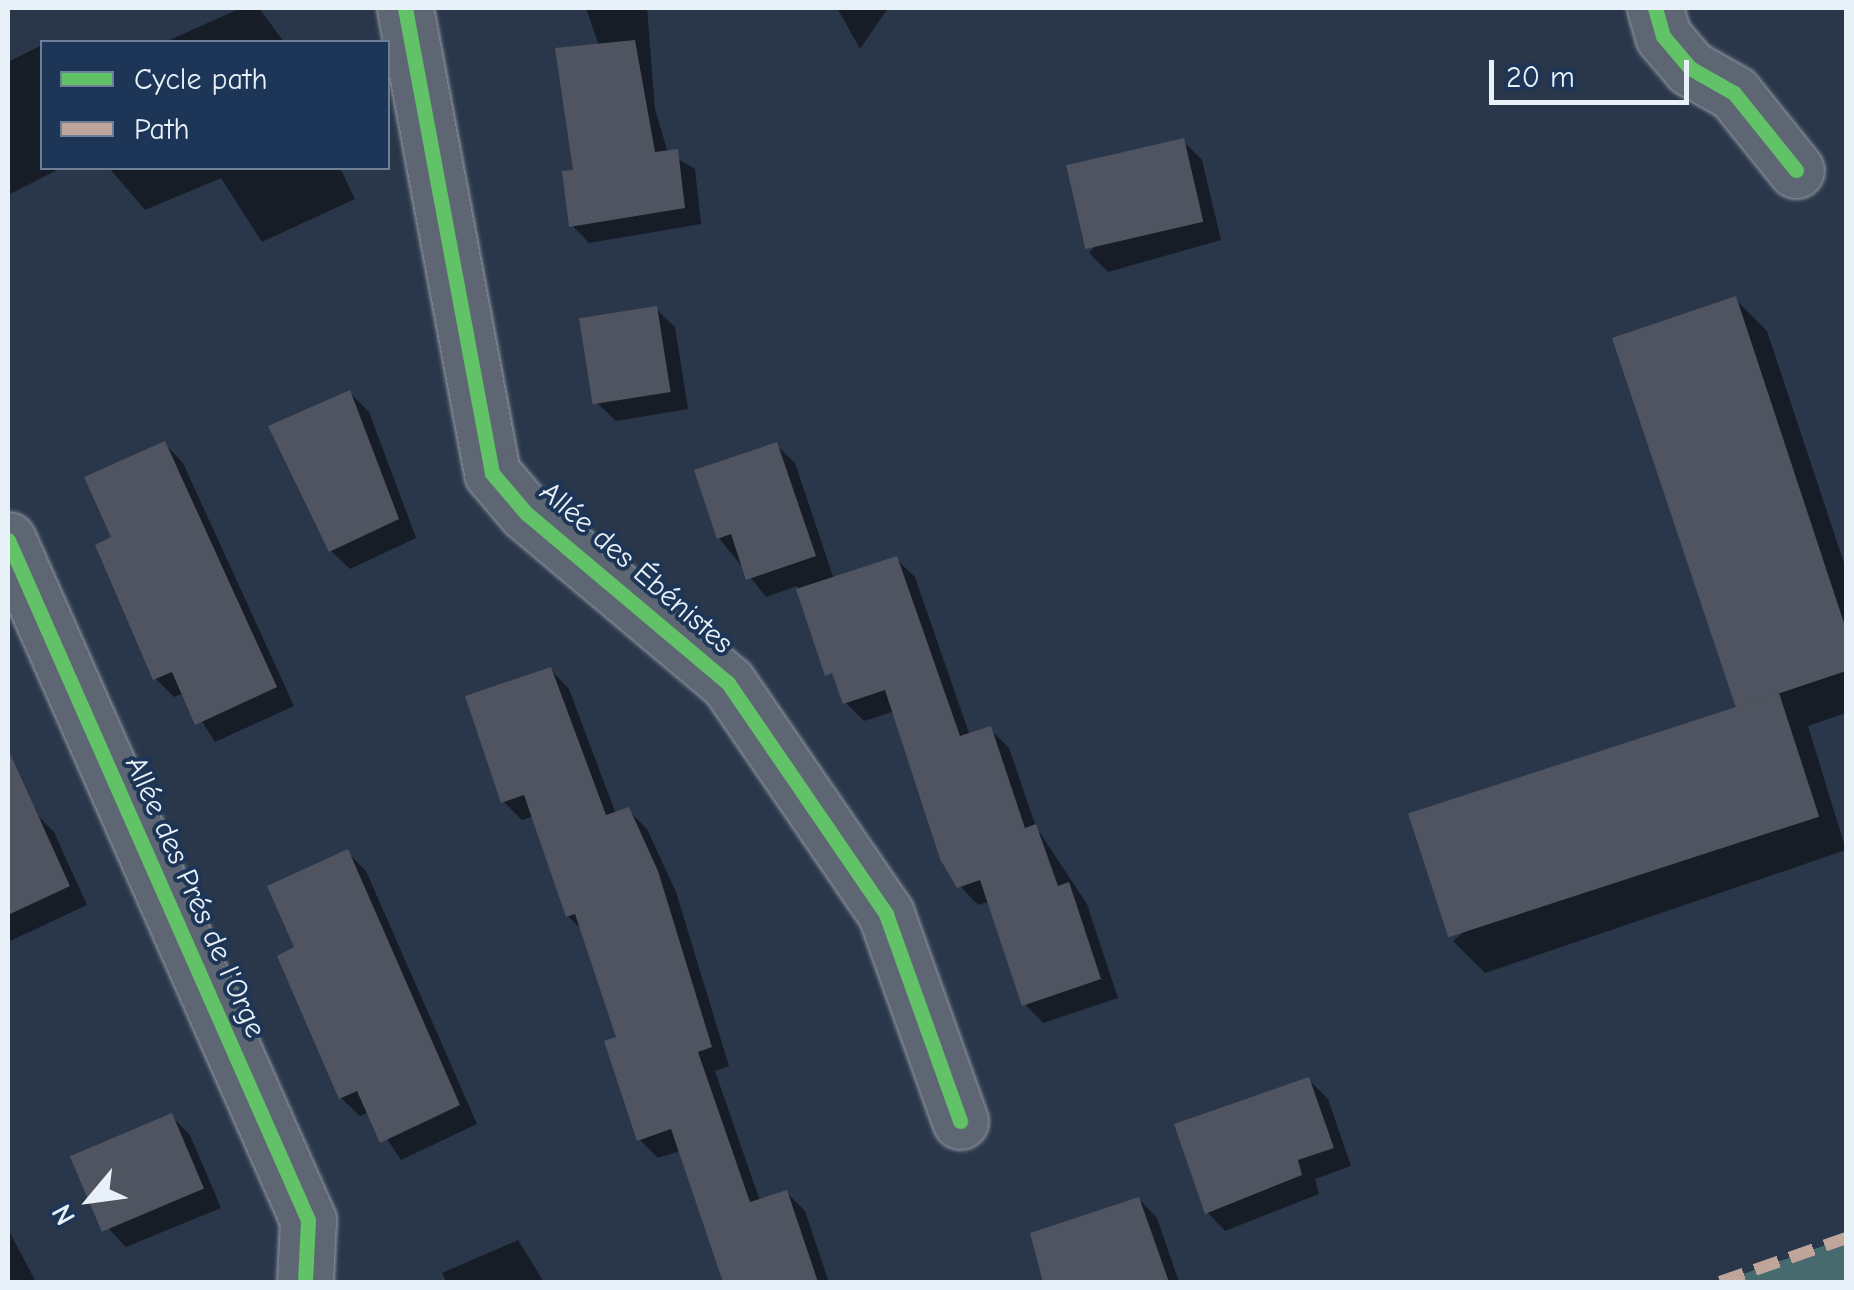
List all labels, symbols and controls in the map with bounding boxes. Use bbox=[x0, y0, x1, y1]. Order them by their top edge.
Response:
legend bbox=[40, 40, 390, 170]
scale bar bbox=[1494, 40, 1694, 102]
text: 20 m bbox=[1506, 60, 1575, 95]
text: Cycle path bbox=[134, 62, 268, 97]
text: Path bbox=[134, 112, 190, 147]
street label: Allée des Ébénistes bbox=[532, 474, 740, 662]
street label: Allée des Prés de l'Orge bbox=[117, 751, 273, 1043]
north arrow bbox=[40, 1150, 140, 1250]
text: N bbox=[45, 1199, 82, 1230]

